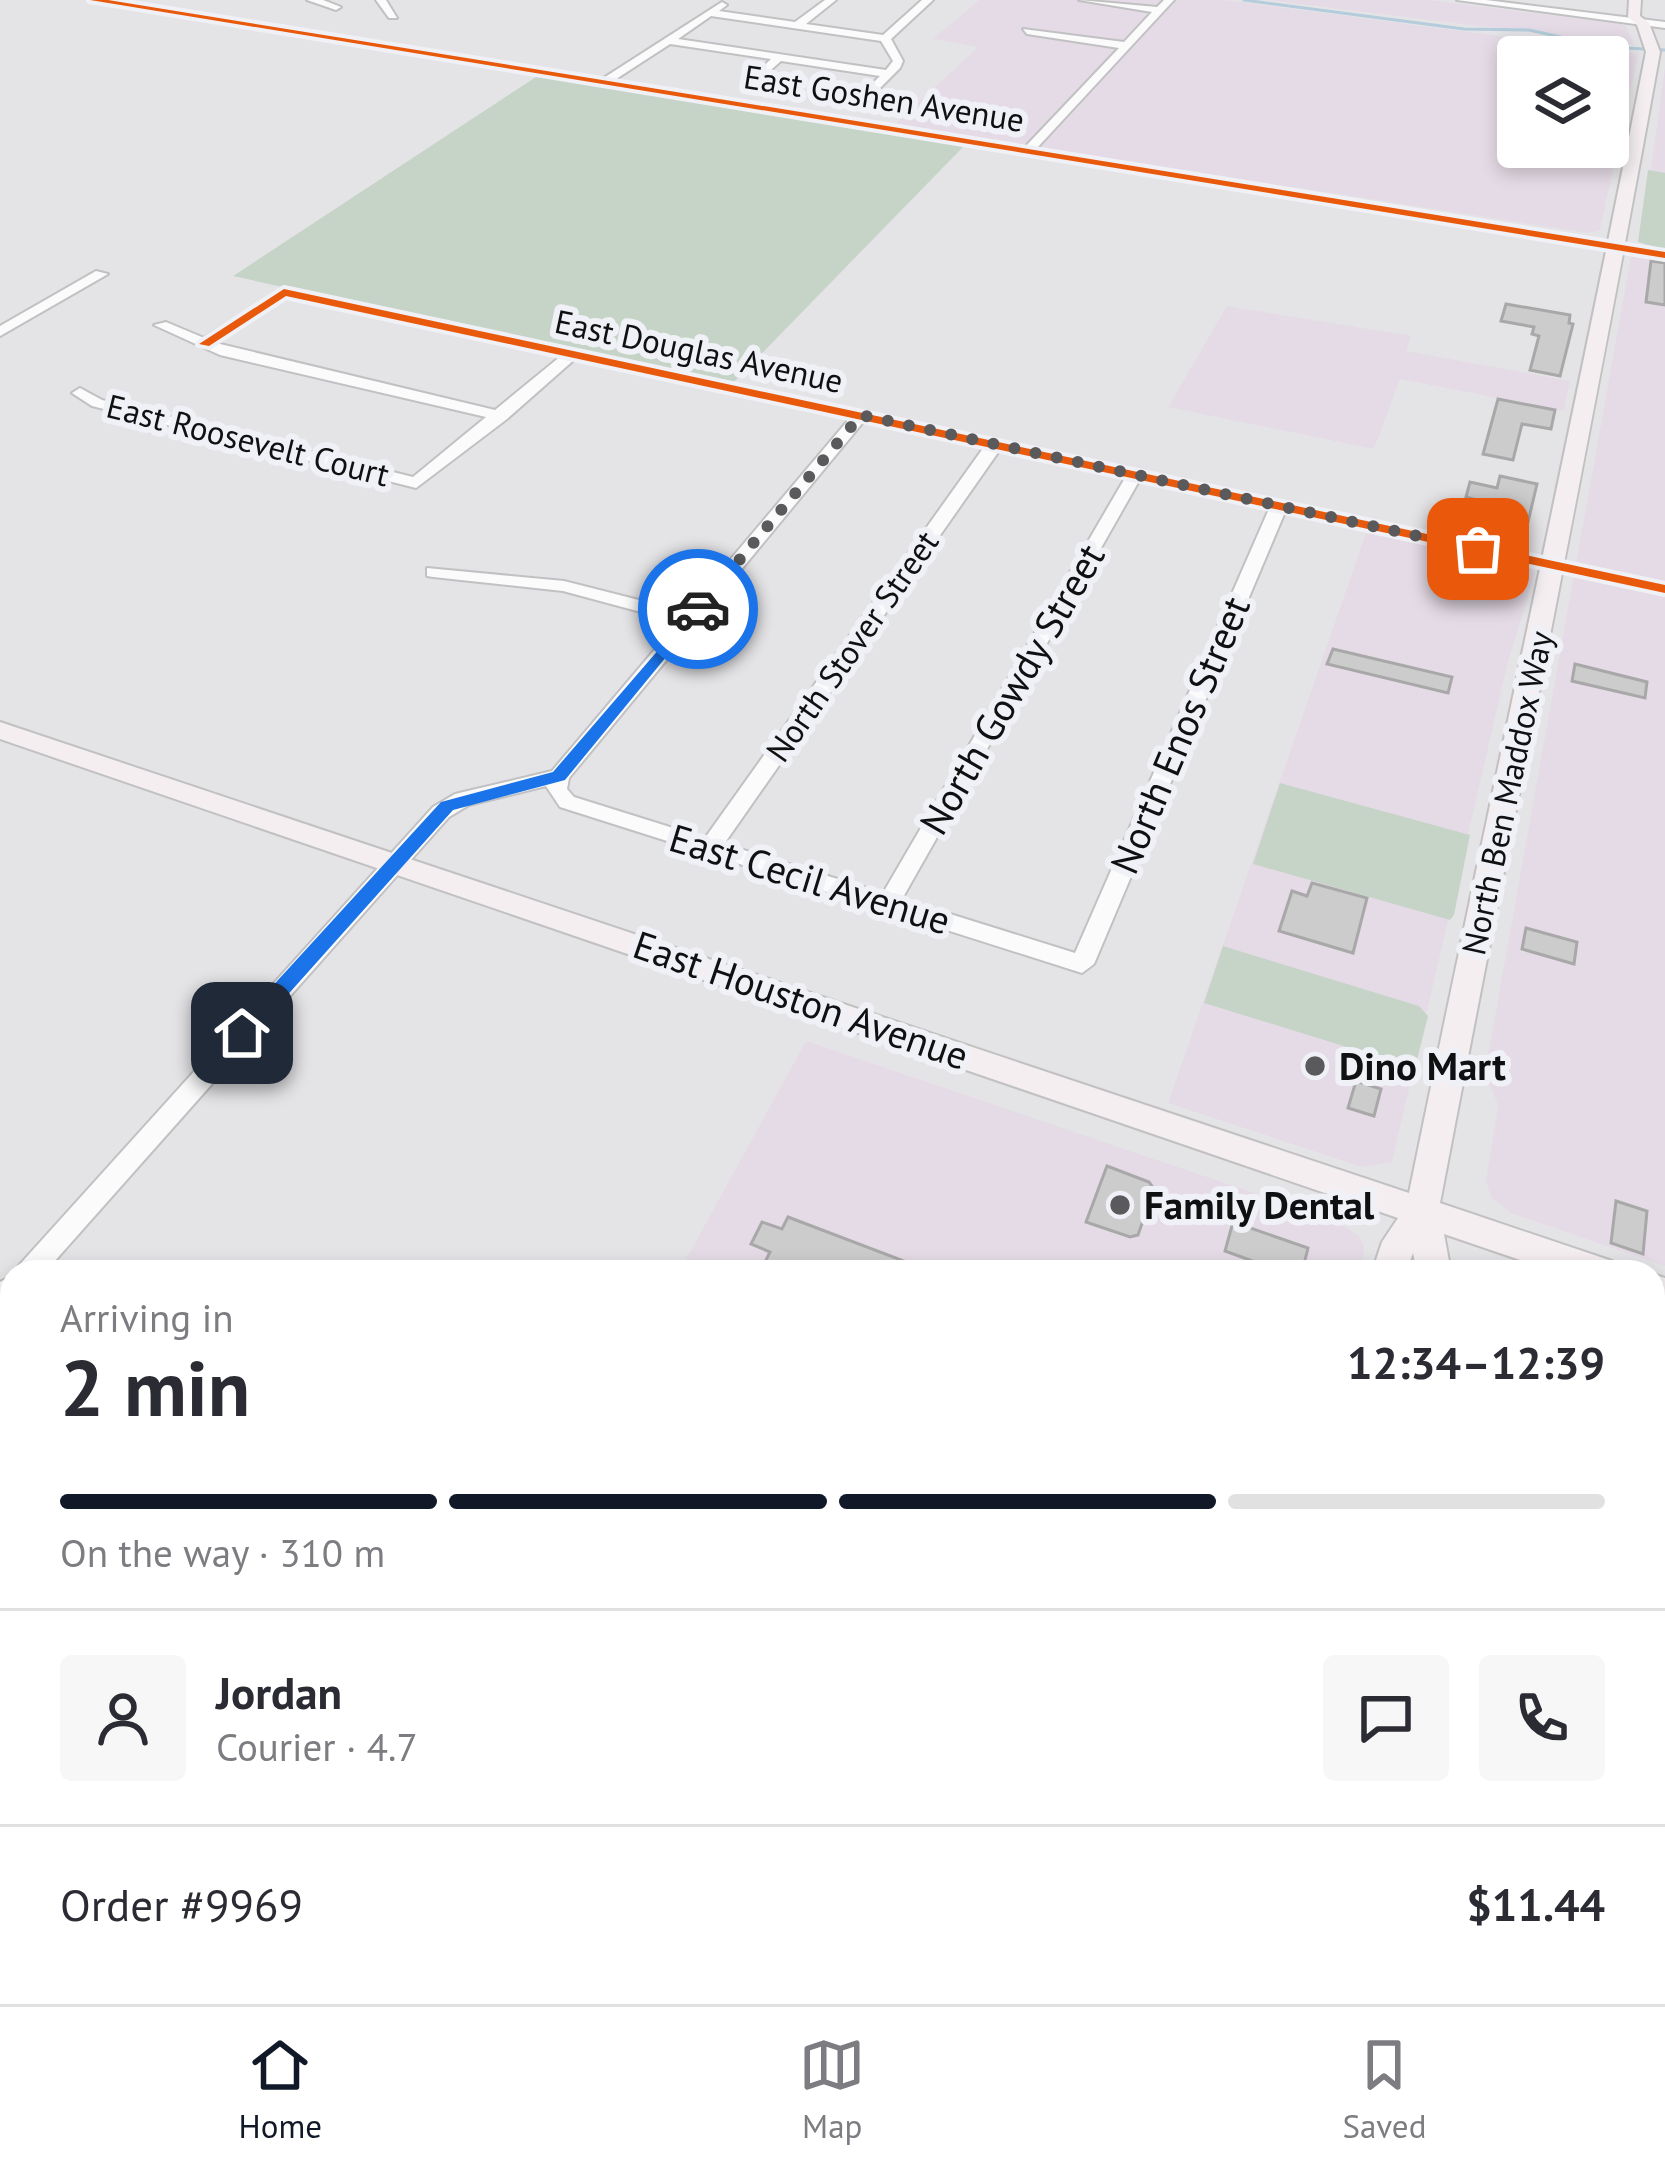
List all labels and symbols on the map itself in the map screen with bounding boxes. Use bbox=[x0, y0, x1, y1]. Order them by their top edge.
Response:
street label: East Goshen Avenue bbox=[741, 54, 1027, 141]
street label: East Douglas Avenue bbox=[551, 299, 847, 402]
street label: East Roosevelt Court bbox=[102, 384, 394, 495]
pin bbox=[1427, 498, 1529, 600]
street label: North Stover Street bbox=[756, 522, 947, 770]
street label: North Gowdy Street bbox=[908, 534, 1115, 843]
courier bbox=[638, 549, 758, 669]
street label: North Enos Street bbox=[1098, 589, 1261, 881]
street label: North Ben Maddox Way bbox=[1451, 627, 1562, 959]
street label: East Cecil Avenue bbox=[664, 812, 957, 945]
street label: East Houston Avenue bbox=[627, 918, 975, 1081]
pin bbox=[191, 982, 293, 1084]
place label: Dino Mart bbox=[1339, 1040, 1506, 1091]
marker: Dino Mart bbox=[1302, 1053, 1328, 1079]
place label: Family Dental bbox=[1144, 1179, 1375, 1230]
marker: Family Dental bbox=[1107, 1192, 1133, 1218]

